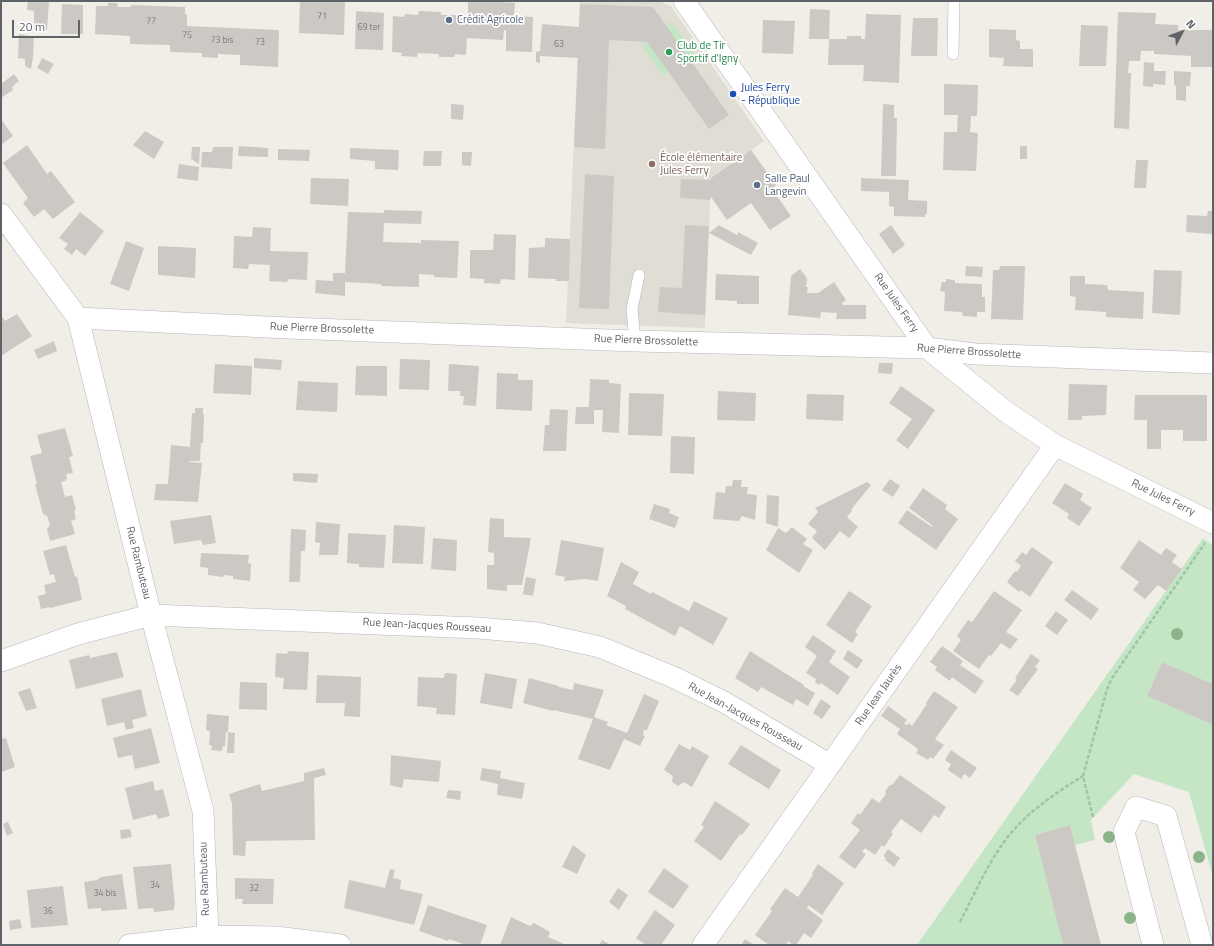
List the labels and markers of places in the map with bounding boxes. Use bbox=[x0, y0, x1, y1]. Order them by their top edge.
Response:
place label: Crédit Agricole bbox=[457, 13, 524, 27]
marker: Crédit Agricole bbox=[444, 15, 454, 25]
place label: Club de Tir Sportif d'Igny bbox=[677, 39, 738, 65]
marker: Club de Tir Sportif d'Igny bbox=[664, 47, 674, 57]
place label: Jules Ferry - République bbox=[741, 81, 800, 107]
marker: Jules Ferry - République bbox=[728, 89, 738, 99]
place label: École élémentaire Jules Ferry bbox=[660, 151, 742, 177]
marker: École élémentaire Jules Ferry bbox=[647, 159, 657, 169]
place label: Salle Paul Langevin bbox=[765, 172, 810, 198]
marker: Salle Paul Langevin bbox=[752, 180, 762, 190]

